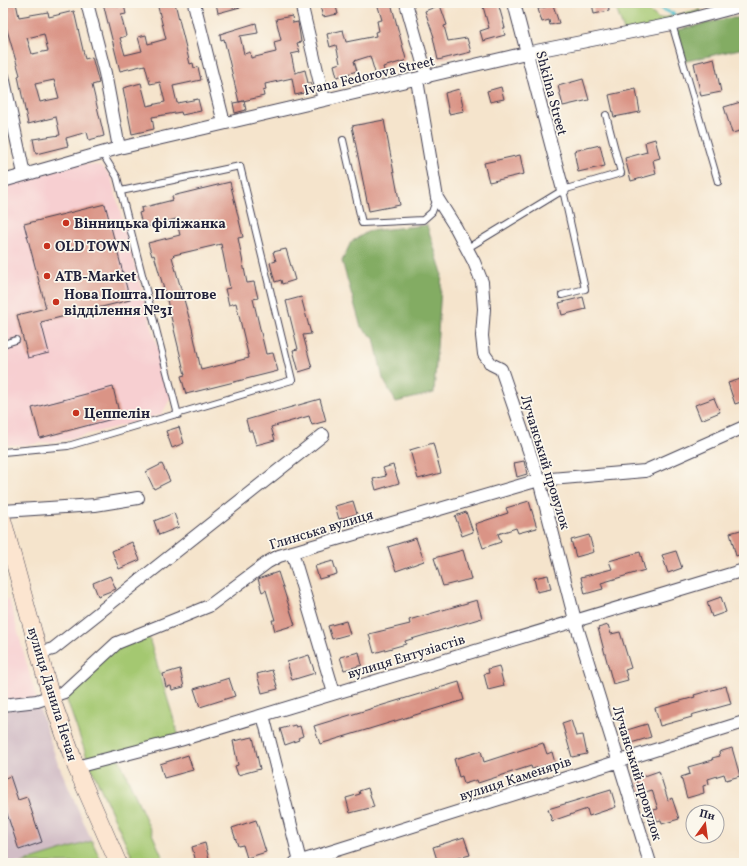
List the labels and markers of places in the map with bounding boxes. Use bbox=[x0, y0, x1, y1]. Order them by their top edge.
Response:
place label: Вінницька філіжанка bbox=[74, 215, 226, 234]
marker: Вінницька філіжанка bbox=[61, 218, 71, 228]
place label: OLD TOWN bbox=[55, 238, 130, 257]
marker: OLD TOWN bbox=[42, 241, 52, 251]
place label: ATB-Market bbox=[55, 268, 136, 287]
marker: ATB-Market bbox=[42, 271, 52, 281]
place label: Нова Пошта. Поштове відділення №31 bbox=[64, 286, 216, 321]
marker: Нова Пошта. Поштове відділення №31 bbox=[51, 297, 61, 307]
place label: Цеппелін bbox=[84, 405, 150, 424]
marker: Цеппелін bbox=[71, 408, 81, 418]

